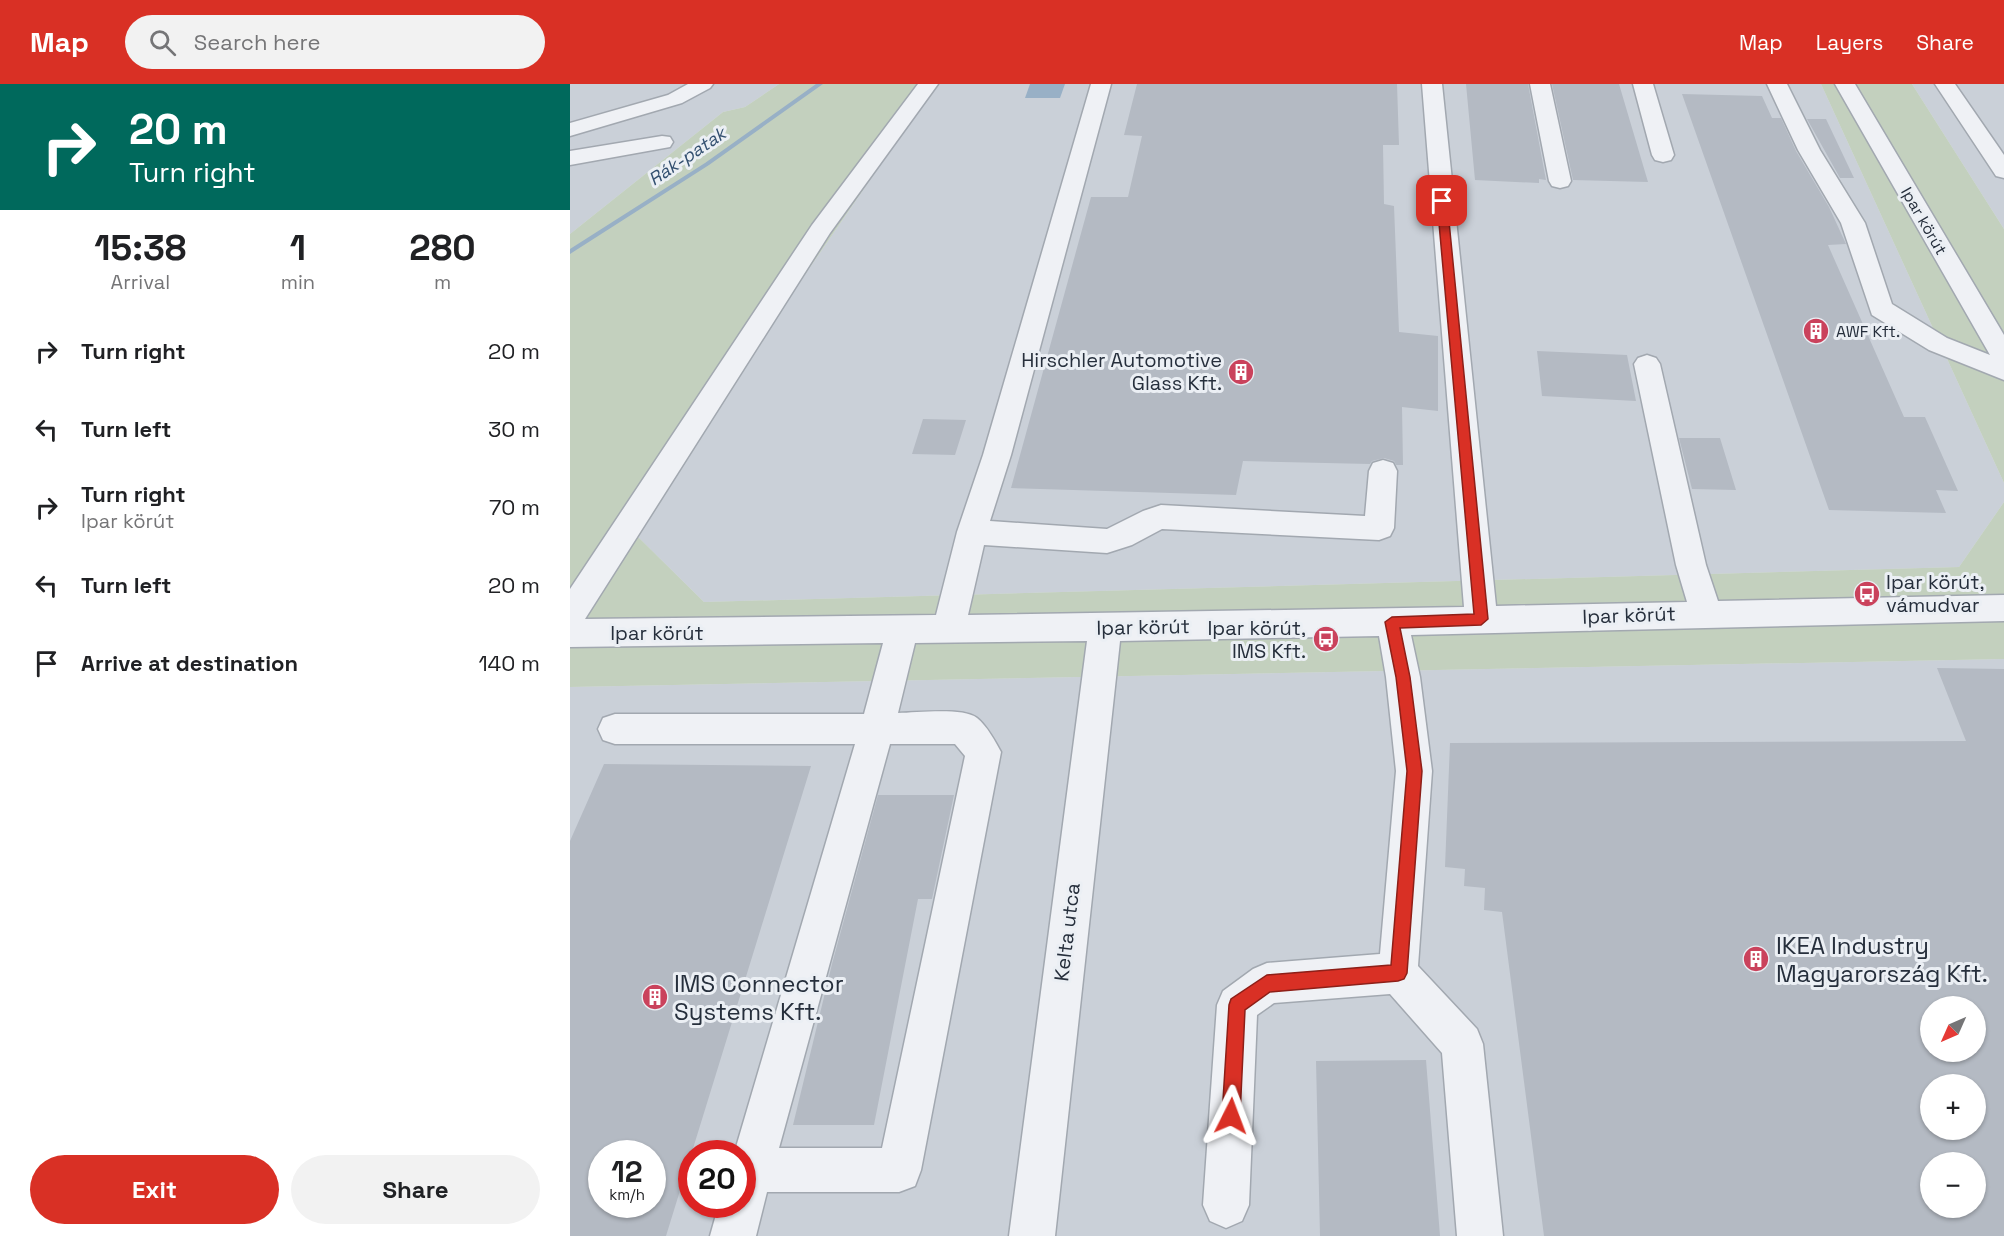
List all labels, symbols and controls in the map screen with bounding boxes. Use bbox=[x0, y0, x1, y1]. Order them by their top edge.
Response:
search box bbox=[125, 15, 545, 69]
text: Map bbox=[30, 24, 89, 60]
icon: search bbox=[146, 26, 179, 59]
text: Search here bbox=[194, 28, 321, 56]
text: Map bbox=[1739, 29, 1783, 56]
text: Layers bbox=[1816, 29, 1883, 56]
text: Share bbox=[1916, 29, 1974, 56]
text: 20 m bbox=[129, 103, 228, 156]
icon: right bbox=[30, 108, 108, 186]
water label: Rák-patak bbox=[644, 120, 732, 190]
text: Turn right bbox=[129, 155, 256, 190]
pin bbox=[1416, 175, 1467, 226]
street label: Ipar körút bbox=[1896, 183, 1952, 259]
icon: arrive bbox=[1425, 184, 1458, 217]
text: 15:38 bbox=[94, 225, 186, 271]
text: 1 bbox=[290, 225, 306, 271]
text: 280 bbox=[409, 225, 476, 271]
text: Arrival bbox=[111, 269, 170, 295]
text: min bbox=[281, 269, 315, 295]
text: m bbox=[434, 269, 451, 295]
building icon: AWF Kft. bbox=[1801, 316, 1831, 346]
place label: AWF Kft. bbox=[1836, 321, 1900, 342]
icon: right bbox=[30, 335, 63, 368]
text: Turn right bbox=[81, 337, 186, 365]
text: 20 m bbox=[488, 337, 540, 365]
place label: Hirschler Automotive Glass Kft. bbox=[1021, 347, 1222, 396]
building icon: Hirschler Automotive Glass Kft. bbox=[1226, 357, 1256, 387]
icon: left bbox=[30, 413, 63, 446]
text: Turn left bbox=[81, 415, 171, 443]
text: 30 m bbox=[488, 415, 540, 443]
text: Turn right bbox=[81, 480, 186, 508]
icon: right bbox=[30, 491, 63, 524]
text: 70 m bbox=[489, 493, 540, 521]
text: Ipar körút bbox=[81, 508, 175, 534]
icon: left bbox=[30, 569, 63, 602]
place label: Ipar körút, vámudvar bbox=[1886, 569, 1985, 618]
text: Turn left bbox=[81, 571, 171, 599]
text: 20 m bbox=[488, 571, 540, 599]
bus stop icon: Ipar körút, vámudvar bbox=[1852, 579, 1882, 609]
street label: Ipar körút bbox=[1582, 600, 1676, 630]
street label: Ipar körút bbox=[1096, 613, 1190, 641]
place label: Ipar körút, IMS Kft. bbox=[1207, 615, 1306, 664]
street label: Ipar körút bbox=[610, 620, 704, 646]
bus stop icon: Ipar körút, IMS Kft. bbox=[1311, 624, 1341, 654]
icon: arrive bbox=[30, 647, 63, 680]
text: Arrive at destination bbox=[81, 649, 298, 677]
text: 140 m bbox=[478, 649, 540, 677]
street label: Kelta utca bbox=[1048, 881, 1086, 983]
place label: IKEA Industry Magyarország Kft. bbox=[1776, 930, 1988, 989]
building icon: IKEA Industry Magyarország Kft. bbox=[1741, 944, 1771, 974]
place label: IMS Connector Systems Kft. bbox=[674, 968, 844, 1027]
building icon: IMS Connector Systems Kft. bbox=[640, 982, 670, 1012]
north arrow bbox=[1920, 996, 1986, 1062]
map controls bbox=[1920, 996, 1986, 1218]
button: + bbox=[1920, 1074, 1986, 1140]
position arrow bbox=[1199, 1084, 1263, 1148]
speed limit sign: 20 bbox=[678, 1140, 756, 1218]
text: 12 bbox=[611, 1152, 643, 1191]
button: − bbox=[1920, 1152, 1986, 1218]
button: Exit bbox=[30, 1155, 279, 1224]
button: Share bbox=[291, 1155, 540, 1224]
text: km/h bbox=[609, 1185, 645, 1204]

